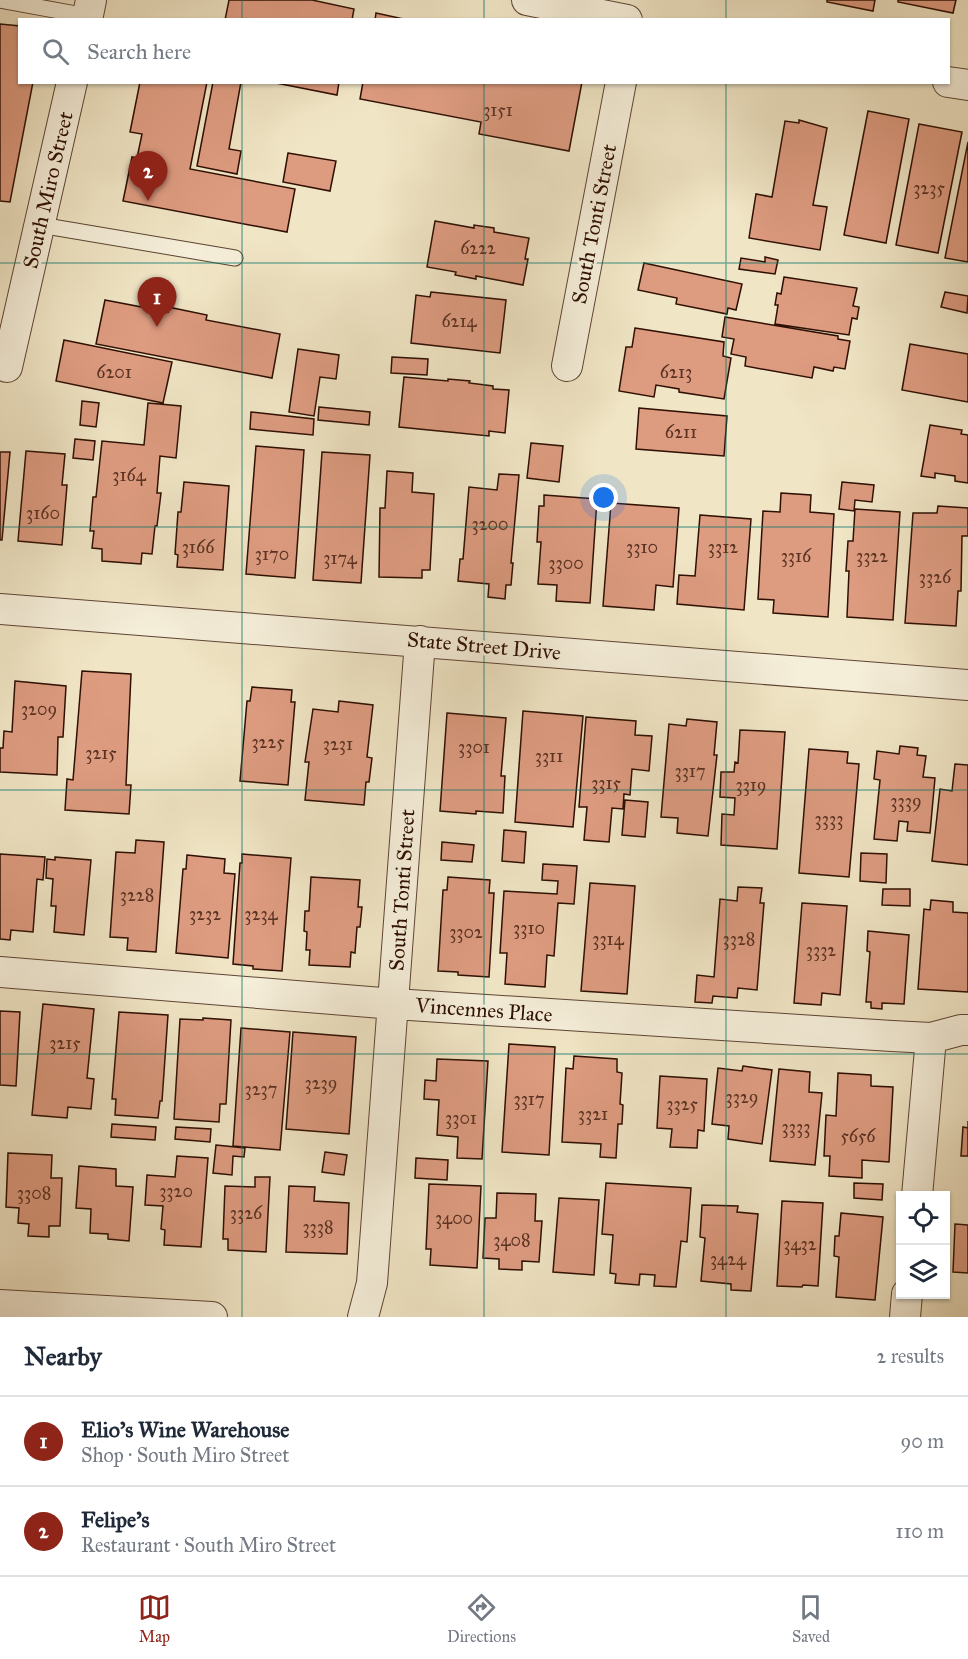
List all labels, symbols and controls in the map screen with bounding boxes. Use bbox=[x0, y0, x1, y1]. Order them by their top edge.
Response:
search box bbox=[18, 18, 950, 84]
icon: search bbox=[39, 35, 72, 68]
text: Search here bbox=[87, 38, 191, 65]
house number: 3151 bbox=[483, 99, 513, 121]
street label: South Miro Street bbox=[17, 108, 79, 271]
street label: South Tonti Street bbox=[566, 141, 622, 306]
pin: 2 bbox=[128, 152, 168, 201]
house number: 3235 bbox=[913, 177, 945, 199]
house number: 6222 bbox=[460, 237, 496, 259]
pin: 1 bbox=[138, 278, 176, 327]
house number: 6214 bbox=[441, 310, 478, 332]
house number: 6201 bbox=[96, 361, 132, 383]
house number: 6213 bbox=[660, 361, 692, 383]
house number: 6211 bbox=[665, 421, 697, 443]
house number: 3164 bbox=[112, 464, 147, 486]
your location bbox=[589, 483, 618, 512]
house number: 3160 bbox=[26, 502, 60, 524]
house number: 3200 bbox=[471, 513, 509, 535]
house number: 3166 bbox=[182, 536, 215, 558]
house number: 3310 bbox=[626, 536, 658, 558]
house number: 3312 bbox=[708, 536, 738, 558]
house number: 3170 bbox=[255, 543, 289, 565]
house number: 3316 bbox=[781, 545, 812, 567]
house number: 3322 bbox=[856, 545, 888, 567]
house number: 3174 bbox=[323, 547, 358, 569]
house number: 3300 bbox=[548, 552, 584, 574]
house number: 3326 bbox=[919, 566, 952, 588]
street label: State Street Drive bbox=[406, 626, 562, 666]
house number: 3209 bbox=[21, 698, 57, 720]
house number: 3225 bbox=[251, 731, 285, 753]
house number: 3231 bbox=[323, 733, 353, 755]
house number: 3301 bbox=[458, 736, 490, 758]
house number: 3215 bbox=[85, 742, 117, 764]
house number: 3311 bbox=[535, 745, 563, 767]
house number: 3317 bbox=[674, 760, 706, 782]
house number: 3315 bbox=[591, 772, 622, 794]
house number: 3319 bbox=[735, 774, 767, 796]
house number: 3339 bbox=[890, 790, 922, 812]
street label: South Tonti Street bbox=[383, 808, 421, 972]
house number: 3333 bbox=[815, 808, 843, 830]
house number: 3228 bbox=[120, 884, 154, 906]
house number: 3232 bbox=[189, 903, 221, 925]
house number: 3234 bbox=[244, 903, 279, 925]
house number: 3310 bbox=[513, 917, 545, 939]
house number: 3302 bbox=[449, 921, 483, 943]
house number: 3314 bbox=[592, 928, 625, 950]
house number: 3328 bbox=[723, 928, 755, 950]
house number: 3332 bbox=[806, 939, 836, 961]
street label: Vincennes Place bbox=[414, 992, 554, 1028]
house number: 3215 bbox=[49, 1032, 81, 1054]
house number: 3239 bbox=[305, 1072, 337, 1094]
house number: 3237 bbox=[245, 1078, 277, 1100]
house number: 3329 bbox=[726, 1086, 758, 1108]
house number: 3317 bbox=[513, 1088, 545, 1110]
house number: 3325 bbox=[666, 1093, 698, 1115]
house number: 3321 bbox=[578, 1103, 608, 1125]
house number: 3301 bbox=[445, 1107, 477, 1129]
house number: 3333 bbox=[782, 1116, 810, 1138]
house number: 5656 bbox=[840, 1125, 876, 1147]
house number: 3320 bbox=[159, 1180, 193, 1202]
house number: 3308 bbox=[17, 1182, 51, 1204]
map controls bbox=[896, 1191, 950, 1299]
button: locate bbox=[896, 1191, 950, 1245]
house number: 3326 bbox=[230, 1202, 263, 1224]
house number: 3400 bbox=[435, 1207, 473, 1229]
house number: 3338 bbox=[302, 1216, 334, 1238]
house number: 3408 bbox=[493, 1229, 531, 1251]
house number: 3432 bbox=[783, 1233, 817, 1255]
button: layers bbox=[896, 1245, 950, 1299]
house number: 3424 bbox=[710, 1248, 747, 1270]
text: Nearby bbox=[24, 1340, 102, 1372]
text: 2 results bbox=[876, 1344, 944, 1368]
text: Elio's Wine Warehouse bbox=[81, 1416, 289, 1443]
text: 1 bbox=[40, 1429, 47, 1453]
text: 90 m bbox=[901, 1429, 944, 1453]
text: Shop · South Miro Street bbox=[81, 1443, 289, 1467]
text: Felipe's bbox=[81, 1506, 150, 1533]
text: 2 bbox=[39, 1519, 48, 1543]
text: 110 m bbox=[896, 1519, 944, 1543]
text: Restaurant · South Miro Street bbox=[81, 1533, 336, 1557]
tab: Map bbox=[138, 1591, 171, 1646]
tab: Directions bbox=[447, 1591, 516, 1646]
tab: Saved bbox=[792, 1591, 830, 1646]

